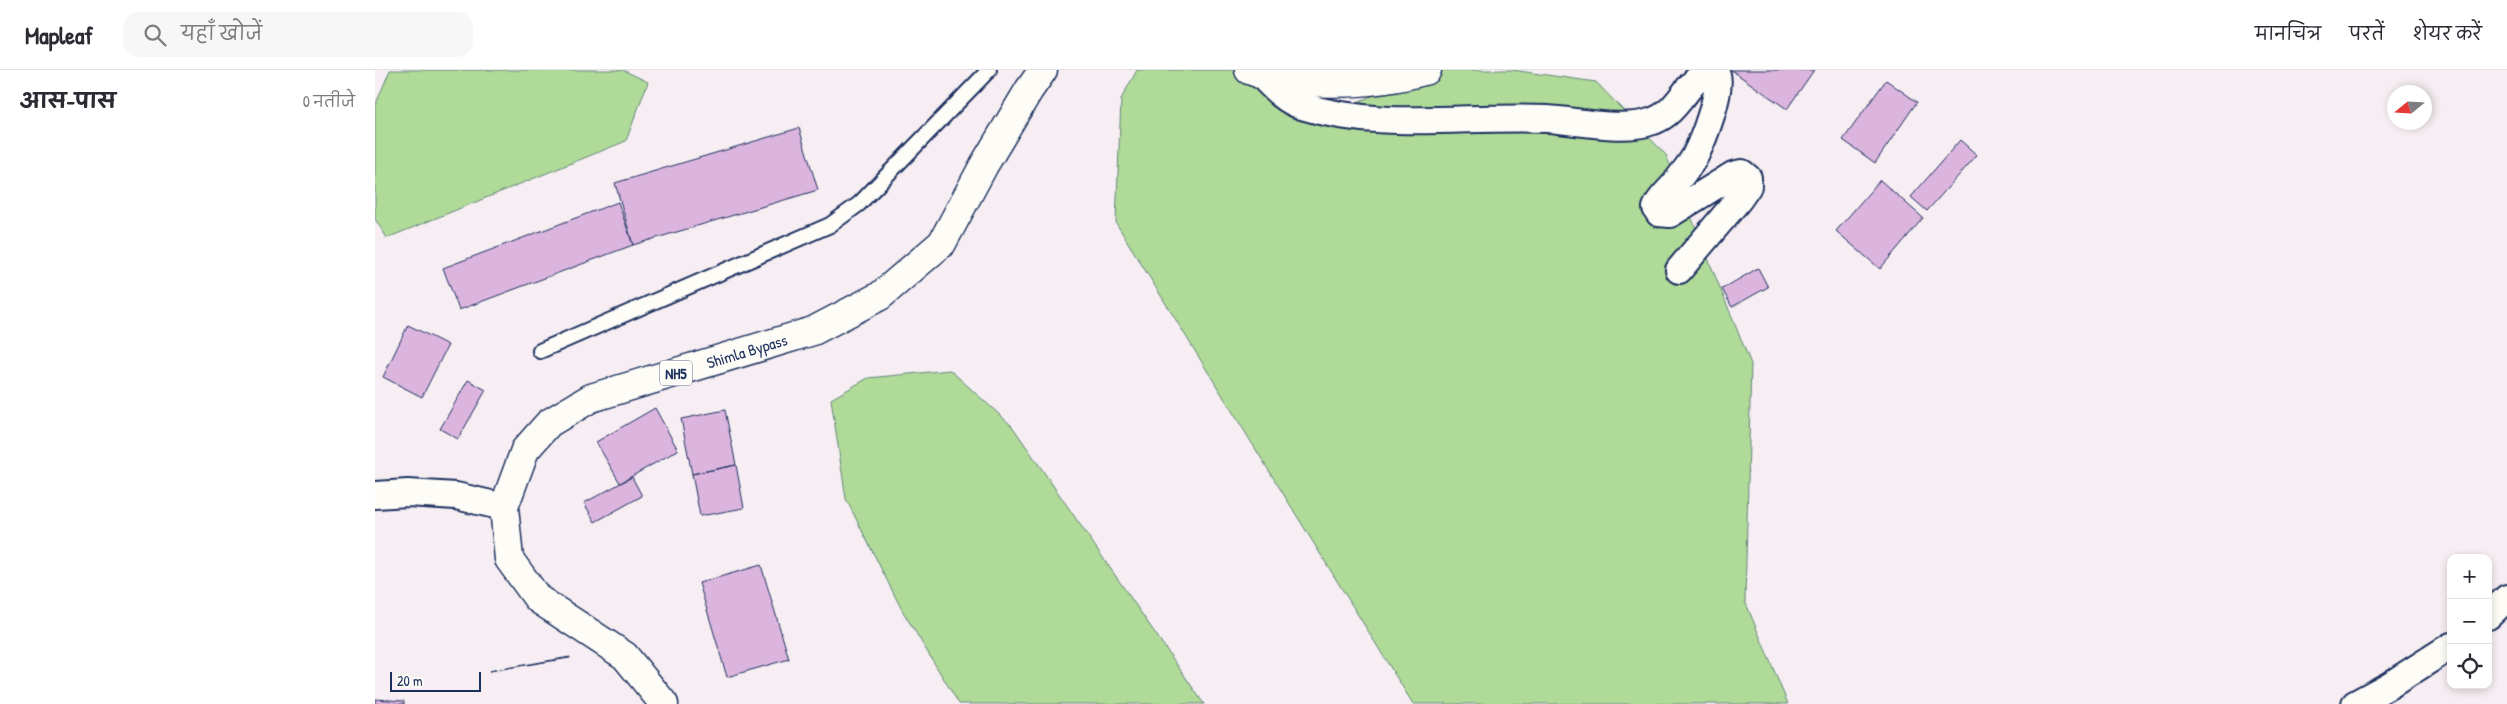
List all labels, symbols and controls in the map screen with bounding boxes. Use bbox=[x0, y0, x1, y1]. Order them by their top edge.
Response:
search box bbox=[123, 12, 473, 57]
text: Mapleaf bbox=[25, 19, 93, 51]
text: यहाँ खोजें bbox=[181, 20, 262, 46]
icon: search bbox=[141, 21, 169, 49]
text: मानचित्र bbox=[2255, 21, 2321, 46]
text: परतें bbox=[2349, 21, 2384, 46]
text: शेयर करें bbox=[2412, 21, 2482, 46]
north arrow bbox=[2387, 85, 2432, 130]
text: आस-पास bbox=[20, 86, 116, 115]
text: 0 नतीजे bbox=[303, 90, 355, 112]
street label: Shimla Bypass bbox=[704, 328, 790, 374]
road number: NH5 bbox=[660, 360, 692, 386]
map controls bbox=[2447, 554, 2492, 689]
button: + bbox=[2447, 554, 2492, 599]
button: − bbox=[2447, 599, 2492, 644]
button: locate bbox=[2447, 644, 2492, 689]
scale bar bbox=[390, 669, 481, 692]
text: 20 m bbox=[397, 671, 423, 690]

